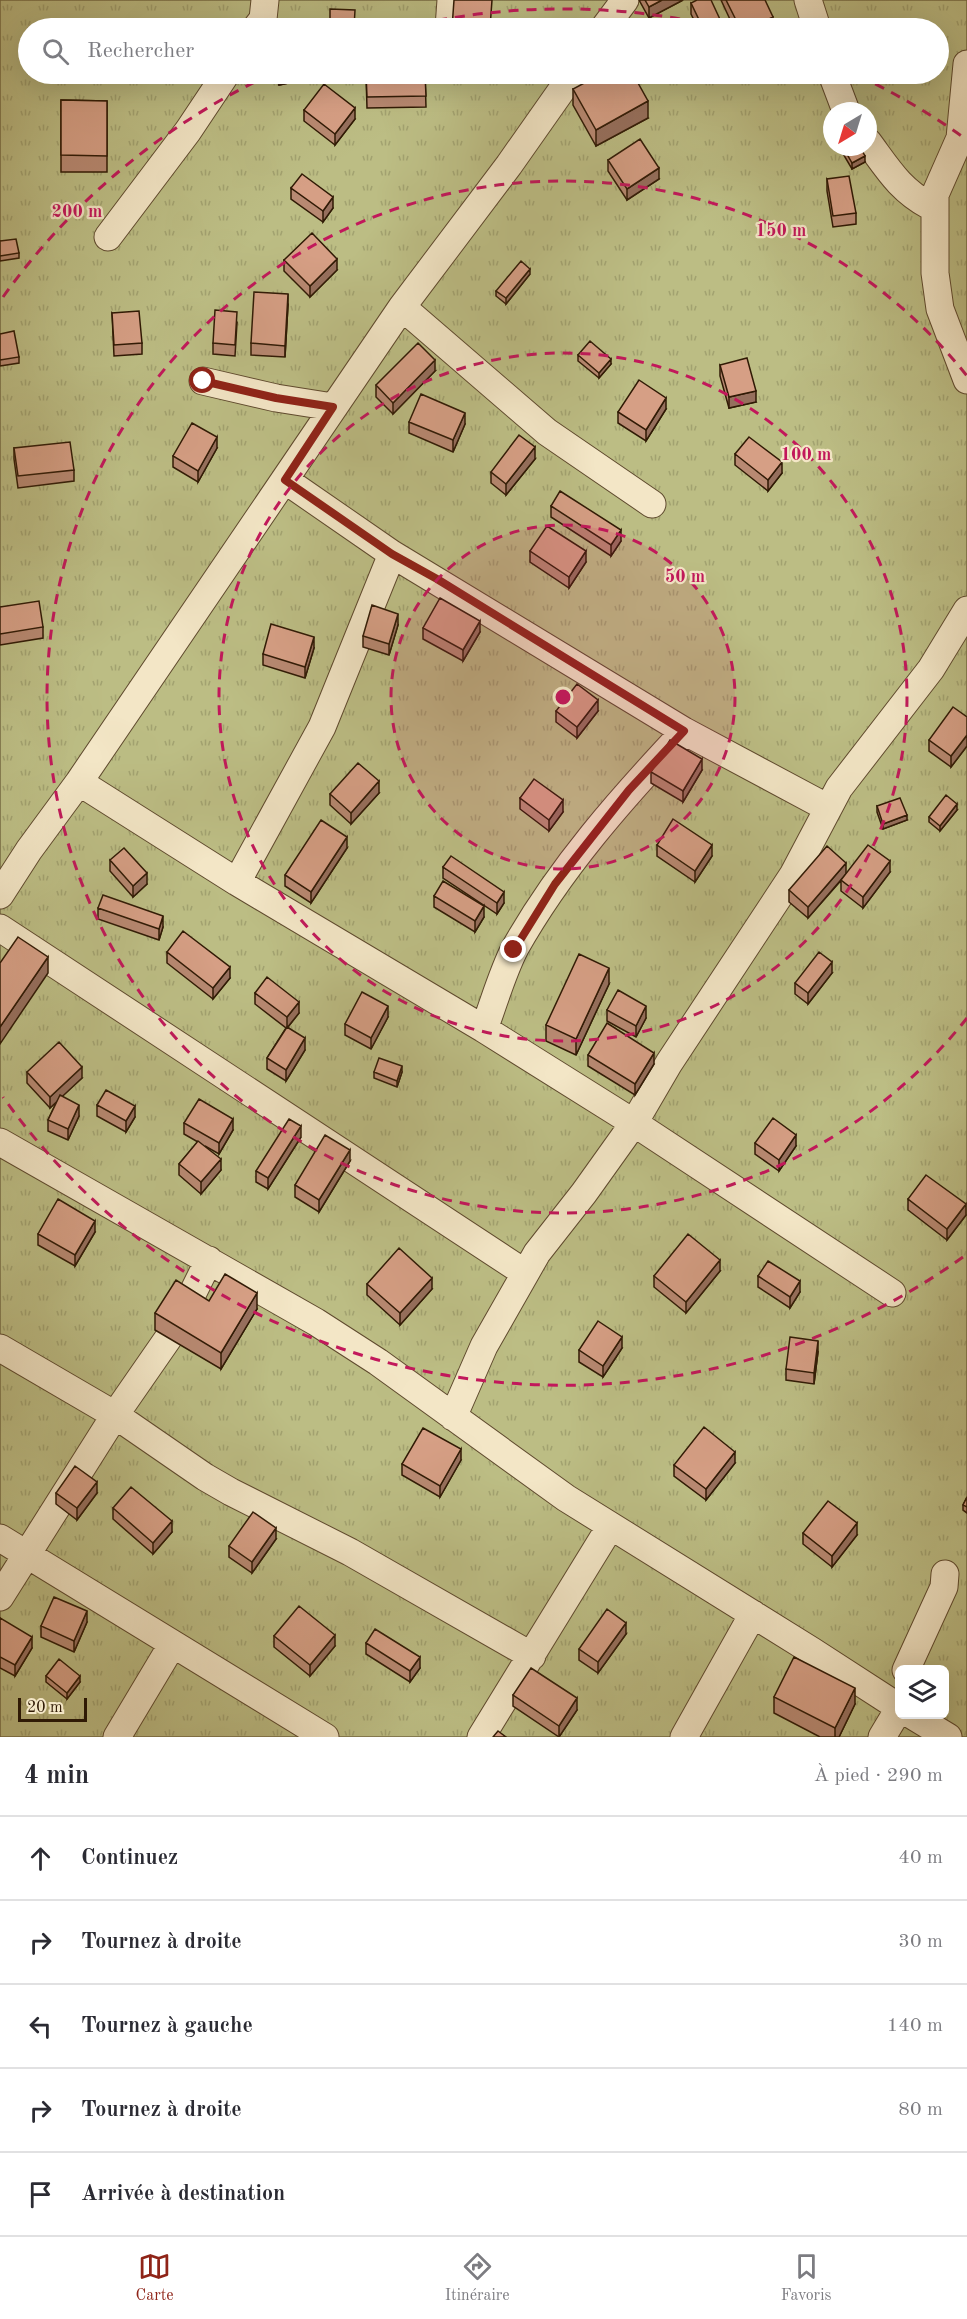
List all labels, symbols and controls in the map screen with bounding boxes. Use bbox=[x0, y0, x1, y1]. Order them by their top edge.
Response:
search box bbox=[18, 18, 949, 84]
icon: search bbox=[39, 35, 72, 68]
text: Rechercher bbox=[87, 40, 194, 62]
north arrow bbox=[823, 102, 877, 156]
text: 200 m bbox=[52, 203, 102, 221]
text: 150 m bbox=[756, 222, 806, 240]
route start bbox=[189, 367, 215, 393]
text: 100 m bbox=[781, 446, 831, 464]
text: 50 m bbox=[665, 568, 705, 586]
centre of rings bbox=[553, 687, 573, 707]
route end bbox=[500, 936, 526, 962]
map controls bbox=[895, 1665, 949, 1719]
button: layers bbox=[895, 1665, 949, 1719]
scale bar bbox=[18, 1695, 87, 1722]
text: 20 m bbox=[27, 1700, 63, 1716]
text: 4 min bbox=[24, 1763, 89, 1789]
text: À pied · 290 m bbox=[814, 1766, 943, 1786]
icon: ahead bbox=[24, 1842, 57, 1875]
text: Continuez bbox=[81, 1847, 178, 1869]
text: 40 m bbox=[898, 1848, 943, 1868]
icon: right bbox=[24, 1926, 57, 1959]
text: Tournez à droite bbox=[81, 1931, 242, 1953]
text: 30 m bbox=[898, 1932, 943, 1952]
icon: left bbox=[24, 2010, 57, 2043]
text: Tournez à gauche bbox=[81, 2015, 253, 2037]
text: 140 m bbox=[887, 2016, 943, 2036]
icon: right bbox=[24, 2094, 57, 2127]
text: Tournez à droite bbox=[81, 2099, 242, 2121]
text: 80 m bbox=[898, 2100, 943, 2120]
icon: arrive bbox=[24, 2178, 57, 2211]
text: Arrivée à destination bbox=[81, 2183, 285, 2205]
tab: Carte bbox=[136, 2250, 174, 2306]
tab: Itinéraire bbox=[445, 2250, 510, 2306]
tab: Favoris bbox=[781, 2250, 831, 2306]

